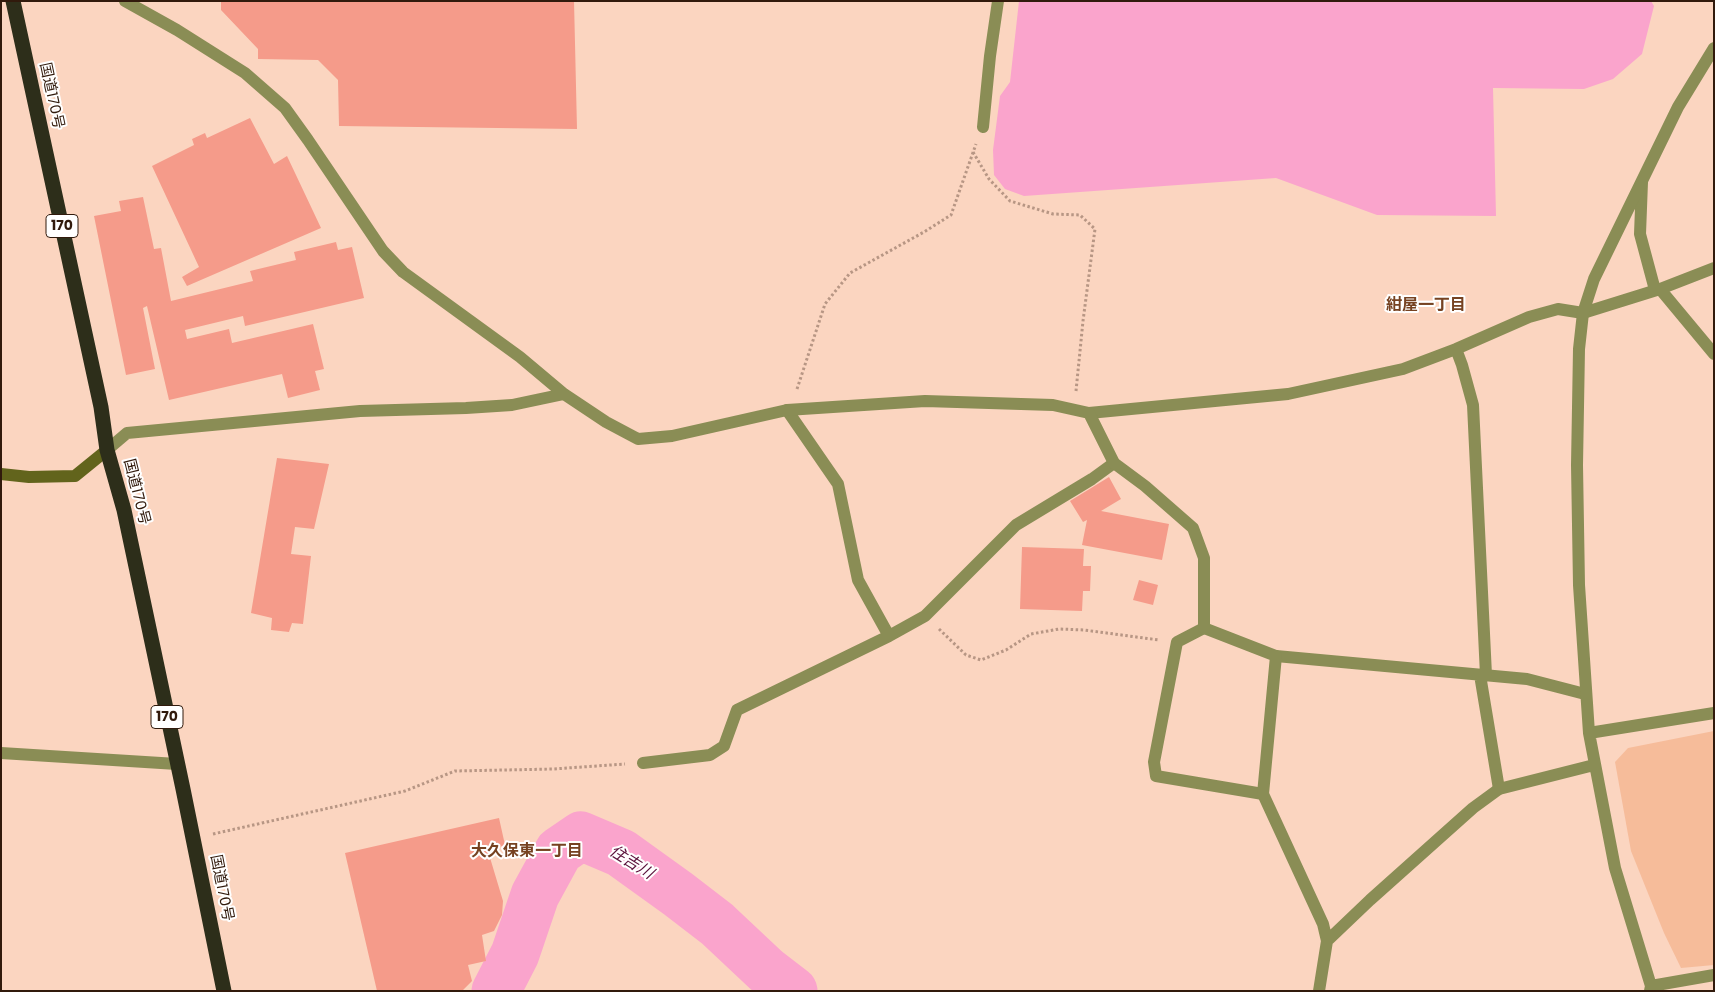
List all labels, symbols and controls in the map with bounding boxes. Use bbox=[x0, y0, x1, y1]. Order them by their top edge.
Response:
street label: 国道170号 bbox=[35, 61, 67, 131]
road number: 170 bbox=[46, 215, 78, 238]
district label: 紺屋一丁目 bbox=[1386, 296, 1466, 316]
street label: 国道170号 bbox=[119, 457, 153, 527]
road number: 170 bbox=[151, 706, 183, 729]
district label: 大久保東一丁目 bbox=[471, 842, 583, 862]
water label: 住吉川 bbox=[606, 842, 656, 884]
street label: 国道170号 bbox=[206, 853, 236, 923]

